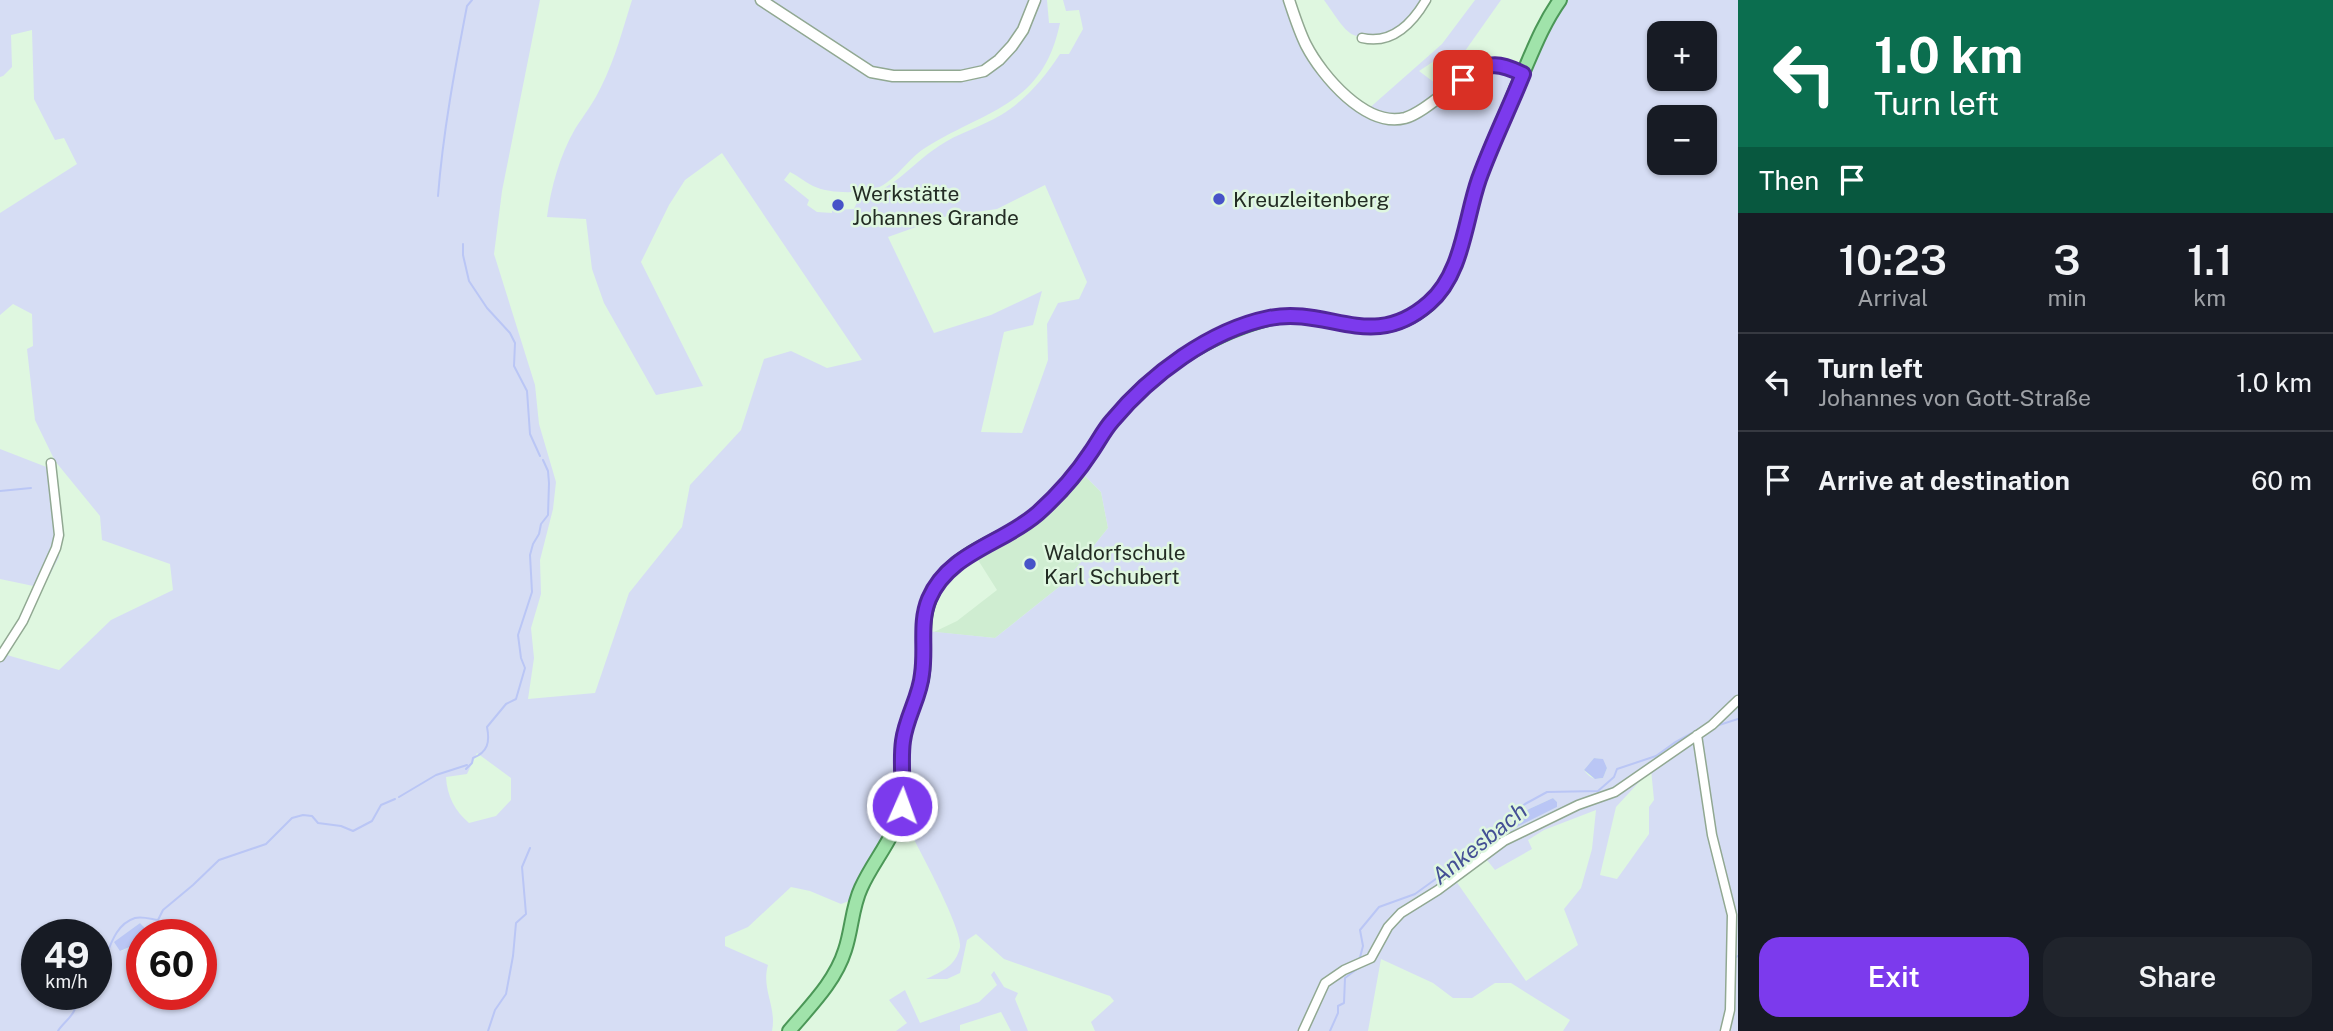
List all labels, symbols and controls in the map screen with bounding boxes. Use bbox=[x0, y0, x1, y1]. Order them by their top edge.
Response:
map controls bbox=[1647, 21, 1717, 175]
button: + bbox=[1647, 21, 1717, 91]
text: 1.0 km bbox=[1874, 26, 2023, 84]
icon: left bbox=[1759, 28, 1850, 119]
pin bbox=[1433, 50, 1493, 110]
icon: arrive bbox=[1444, 61, 1482, 99]
text: Turn left bbox=[1874, 85, 1999, 122]
button: − bbox=[1647, 105, 1717, 175]
icon: arrive bbox=[1833, 161, 1871, 199]
text: Then bbox=[1759, 165, 1819, 196]
place label: Werkstätte Johannes Grande bbox=[852, 181, 1019, 230]
place label: Kreuzleitenberg bbox=[1233, 187, 1390, 212]
marker: Kreuzleitenberg bbox=[1211, 191, 1227, 207]
marker: Werkstätte Johannes Grande bbox=[830, 197, 846, 213]
text: 10:23 bbox=[1838, 235, 1947, 284]
text: 3 bbox=[2053, 235, 2081, 284]
text: 1.1 bbox=[2187, 235, 2233, 284]
text: Arrival bbox=[1857, 284, 1928, 311]
text: min bbox=[2047, 284, 2086, 311]
text: km bbox=[2193, 284, 2226, 311]
text: Turn left bbox=[1818, 353, 1923, 384]
icon: left bbox=[1759, 363, 1797, 401]
text: 1.0 km bbox=[2236, 367, 2312, 398]
text: Johannes von Gott-Straße bbox=[1818, 384, 2091, 411]
icon: arrive bbox=[1759, 461, 1797, 499]
text: Arrive at destination bbox=[1818, 465, 2070, 496]
text: 60 m bbox=[2251, 465, 2312, 496]
place label: Waldorfschule Karl Schubert bbox=[1044, 540, 1186, 589]
marker: Waldorfschule Karl Schubert bbox=[1022, 556, 1038, 572]
position arrow bbox=[865, 769, 939, 843]
water label: Ankesbach bbox=[1426, 797, 1532, 889]
speed limit sign: 60 bbox=[126, 919, 217, 1010]
text: 49 bbox=[43, 935, 90, 976]
button: Exit bbox=[1759, 937, 2029, 1017]
button: Share bbox=[2043, 937, 2312, 1017]
text: km/h bbox=[45, 971, 88, 992]

